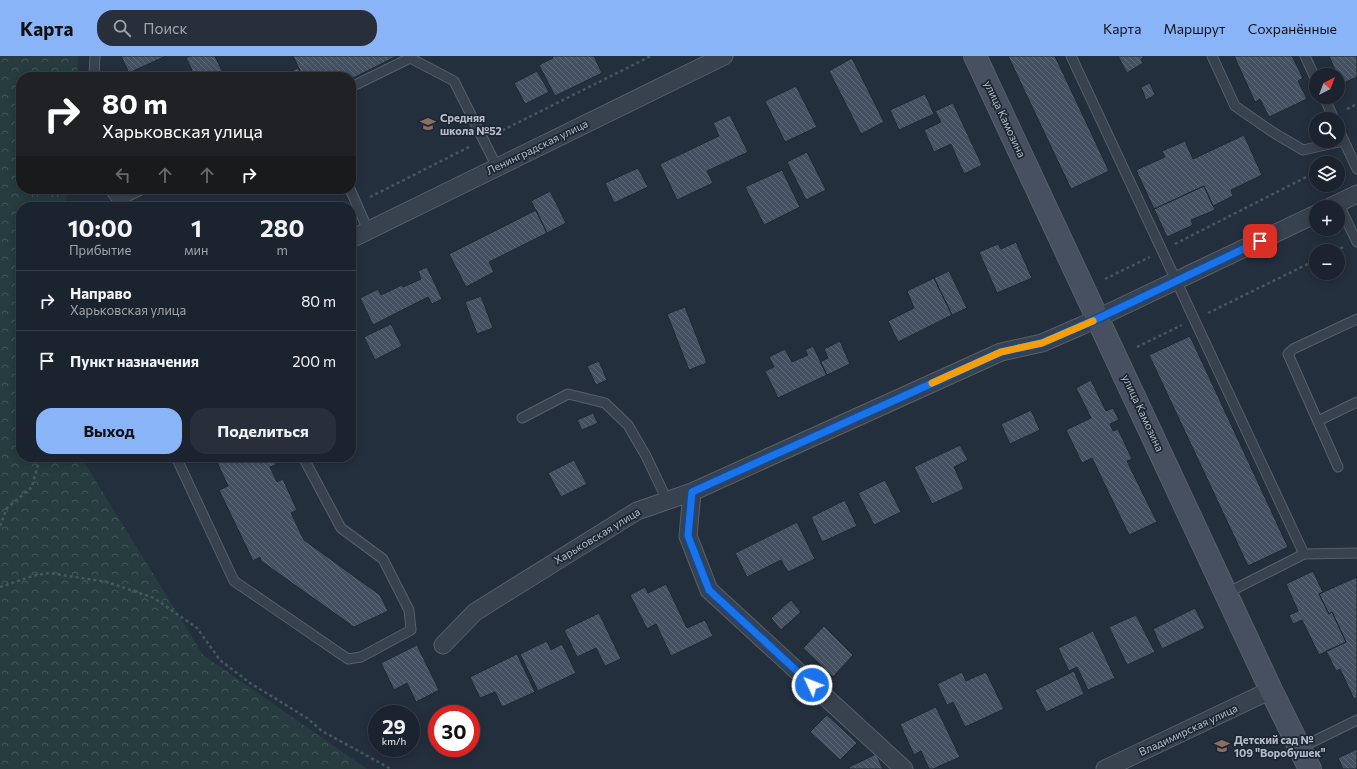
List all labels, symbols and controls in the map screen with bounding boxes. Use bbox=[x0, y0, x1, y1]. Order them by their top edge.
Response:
search box bbox=[97, 10, 377, 46]
text: Карта bbox=[20, 17, 73, 40]
icon: search bbox=[111, 17, 133, 39]
text: Поиск bbox=[143, 19, 188, 37]
text: Карта bbox=[1103, 20, 1141, 37]
text: Маршрут bbox=[1163, 20, 1226, 37]
text: Сохранённые bbox=[1248, 20, 1337, 37]
north arrow bbox=[1309, 68, 1345, 104]
map controls bbox=[1309, 68, 1345, 280]
street label: улица Камозина bbox=[982, 78, 1029, 159]
text: 80 m bbox=[102, 86, 168, 120]
icon: right bbox=[36, 88, 88, 140]
place label: Средняя школа №52 bbox=[440, 111, 502, 137]
button: search bbox=[1309, 112, 1345, 148]
school or university icon: Средняя школа №52 bbox=[419, 115, 437, 133]
street label: Ленинградская улица bbox=[484, 116, 590, 177]
text: Харьковская улица bbox=[102, 120, 263, 142]
button: layers bbox=[1309, 156, 1345, 192]
icon: left bbox=[112, 164, 134, 186]
icon: ahead bbox=[154, 164, 176, 186]
icon: ahead bbox=[196, 164, 218, 186]
icon: right bbox=[238, 164, 260, 186]
button: + bbox=[1309, 200, 1345, 236]
text: 10:00 bbox=[68, 213, 133, 242]
text: 1 bbox=[191, 213, 202, 242]
text: 280 bbox=[260, 213, 304, 242]
pin bbox=[1243, 224, 1277, 258]
icon: arrive bbox=[1249, 230, 1271, 252]
text: Прибытие bbox=[69, 242, 131, 258]
text: мин bbox=[184, 242, 208, 258]
text: m bbox=[277, 242, 288, 258]
button: − bbox=[1309, 244, 1345, 280]
text: Направо bbox=[70, 284, 132, 302]
icon: right bbox=[36, 290, 58, 312]
text: 80 m bbox=[301, 292, 336, 310]
text: Харьковская улица bbox=[70, 302, 186, 318]
icon: arrive bbox=[36, 350, 58, 372]
text: Пункт назначения bbox=[70, 352, 199, 370]
text: 200 m bbox=[292, 352, 336, 370]
street label: улица Камозина bbox=[1120, 372, 1167, 453]
button: Выход bbox=[36, 408, 182, 454]
button: Поделиться bbox=[190, 408, 336, 454]
street label: Харьковская улица bbox=[551, 505, 642, 566]
position arrow bbox=[791, 664, 833, 706]
street label: Владимирская улица bbox=[1136, 701, 1239, 758]
speed limit sign: 30 bbox=[428, 705, 480, 757]
text: 29 bbox=[382, 714, 406, 738]
place label: Детский сад № 109 "Воробушек" bbox=[1234, 733, 1326, 759]
text: km/h bbox=[382, 735, 406, 747]
school or university icon: Детский сад № 109 "Воробушек" bbox=[1213, 737, 1231, 755]

